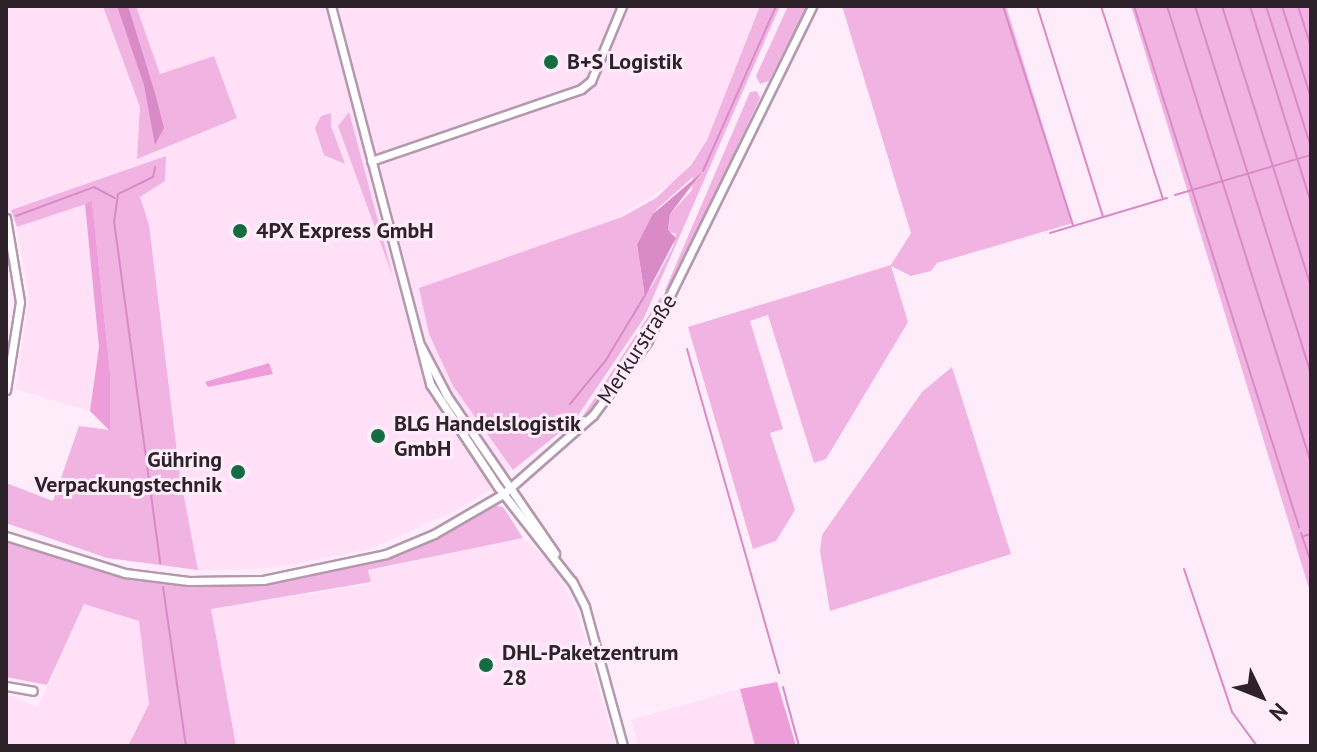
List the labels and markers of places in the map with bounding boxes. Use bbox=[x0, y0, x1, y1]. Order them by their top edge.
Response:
place label: B+S Logistik bbox=[567, 49, 683, 75]
marker: B+S Logistik bbox=[542, 53, 560, 71]
place label: 4PX Express GmbH bbox=[256, 218, 435, 244]
marker: 4PX Express GmbH bbox=[231, 222, 249, 240]
place label: BLG Handelslogistik GmbH bbox=[394, 410, 581, 462]
marker: BLG Handelslogistik GmbH bbox=[369, 427, 387, 445]
place label: Gühring Verpackungstechnik bbox=[35, 446, 222, 498]
marker: Gühring Verpackungstechnik bbox=[229, 463, 247, 481]
place label: DHL-Paketzentrum 28 bbox=[502, 639, 679, 690]
marker: DHL-Paketzentrum 28 bbox=[477, 656, 495, 674]

